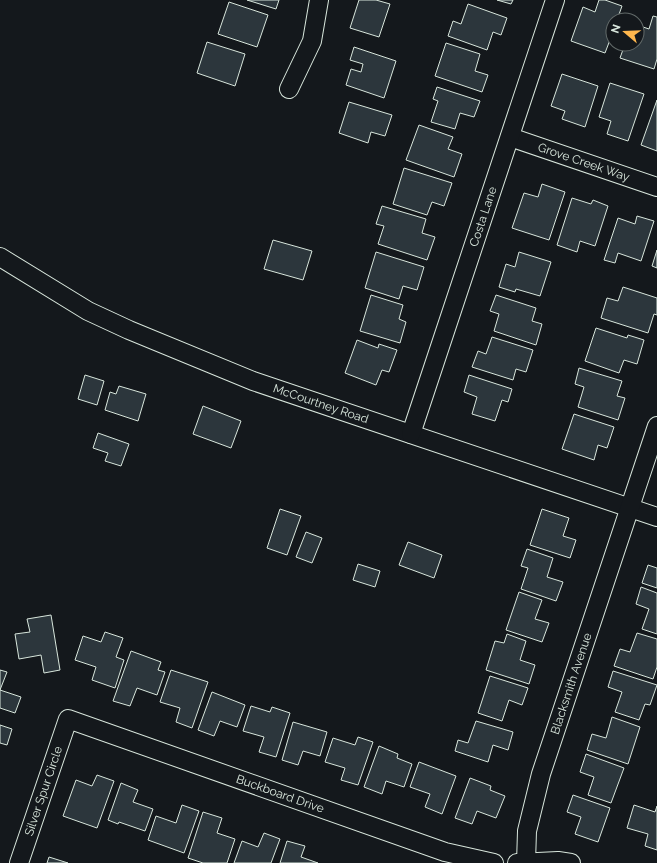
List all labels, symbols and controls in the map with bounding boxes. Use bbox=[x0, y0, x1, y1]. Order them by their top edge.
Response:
north arrow bbox=[605, 12, 645, 52]
text: N bbox=[609, 23, 624, 35]
street label: Grove Creek Way bbox=[536, 140, 632, 184]
street label: Costa Lane bbox=[467, 185, 500, 248]
street label: McCourtney Road bbox=[271, 381, 370, 426]
street label: Blacksmith Avenue bbox=[548, 631, 595, 736]
street label: Silver Spur Circle bbox=[22, 744, 65, 838]
street label: Buckboard Drive bbox=[234, 772, 326, 816]

